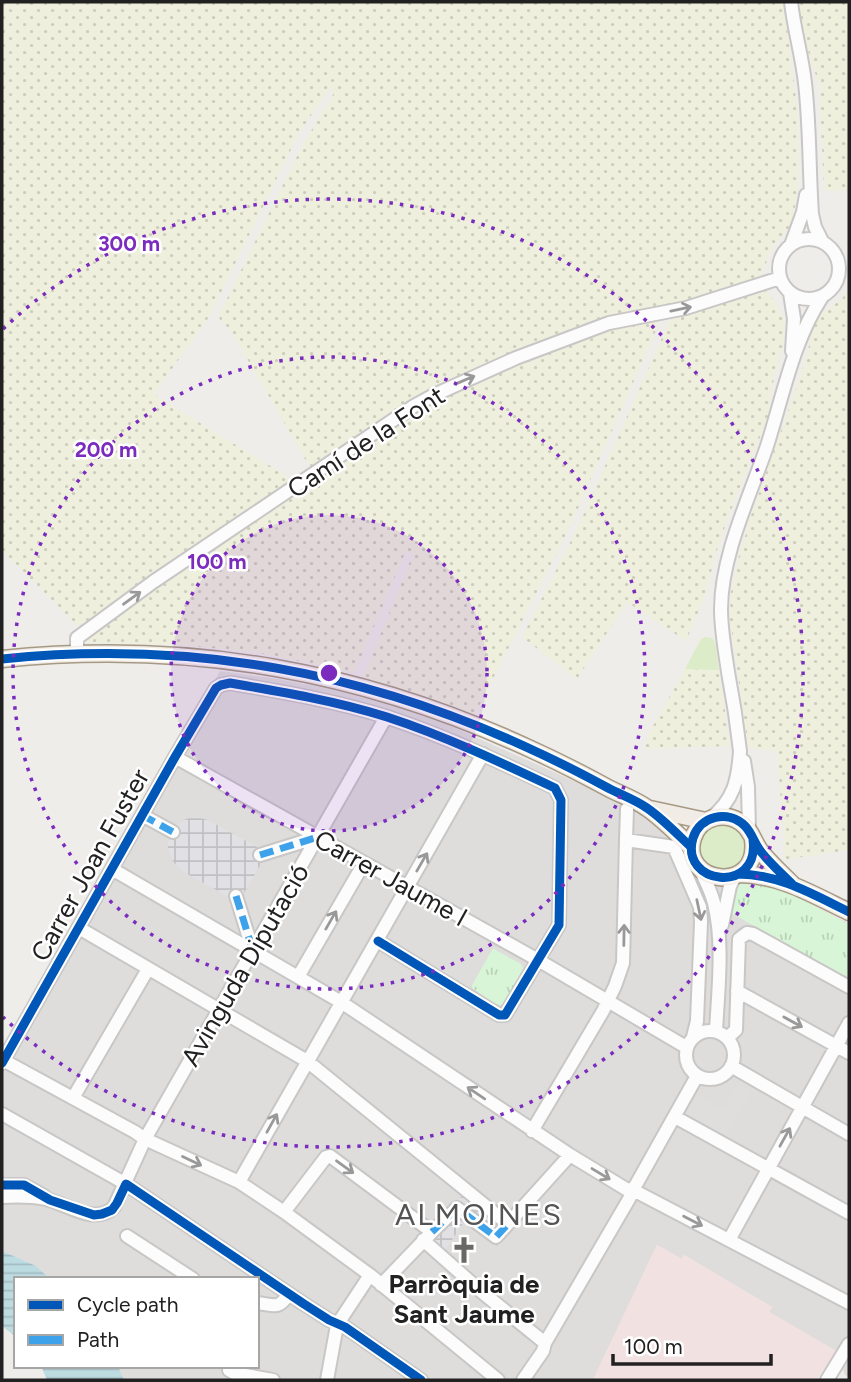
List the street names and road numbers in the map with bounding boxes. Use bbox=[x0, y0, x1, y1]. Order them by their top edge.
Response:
street label: Camí de la Font bbox=[281, 379, 451, 505]
street label: Carrer Joan Fuster bbox=[24, 763, 156, 967]
street label: Carrer Jaume I bbox=[309, 823, 473, 933]
street label: Avinguda Diputació bbox=[174, 858, 316, 1072]

